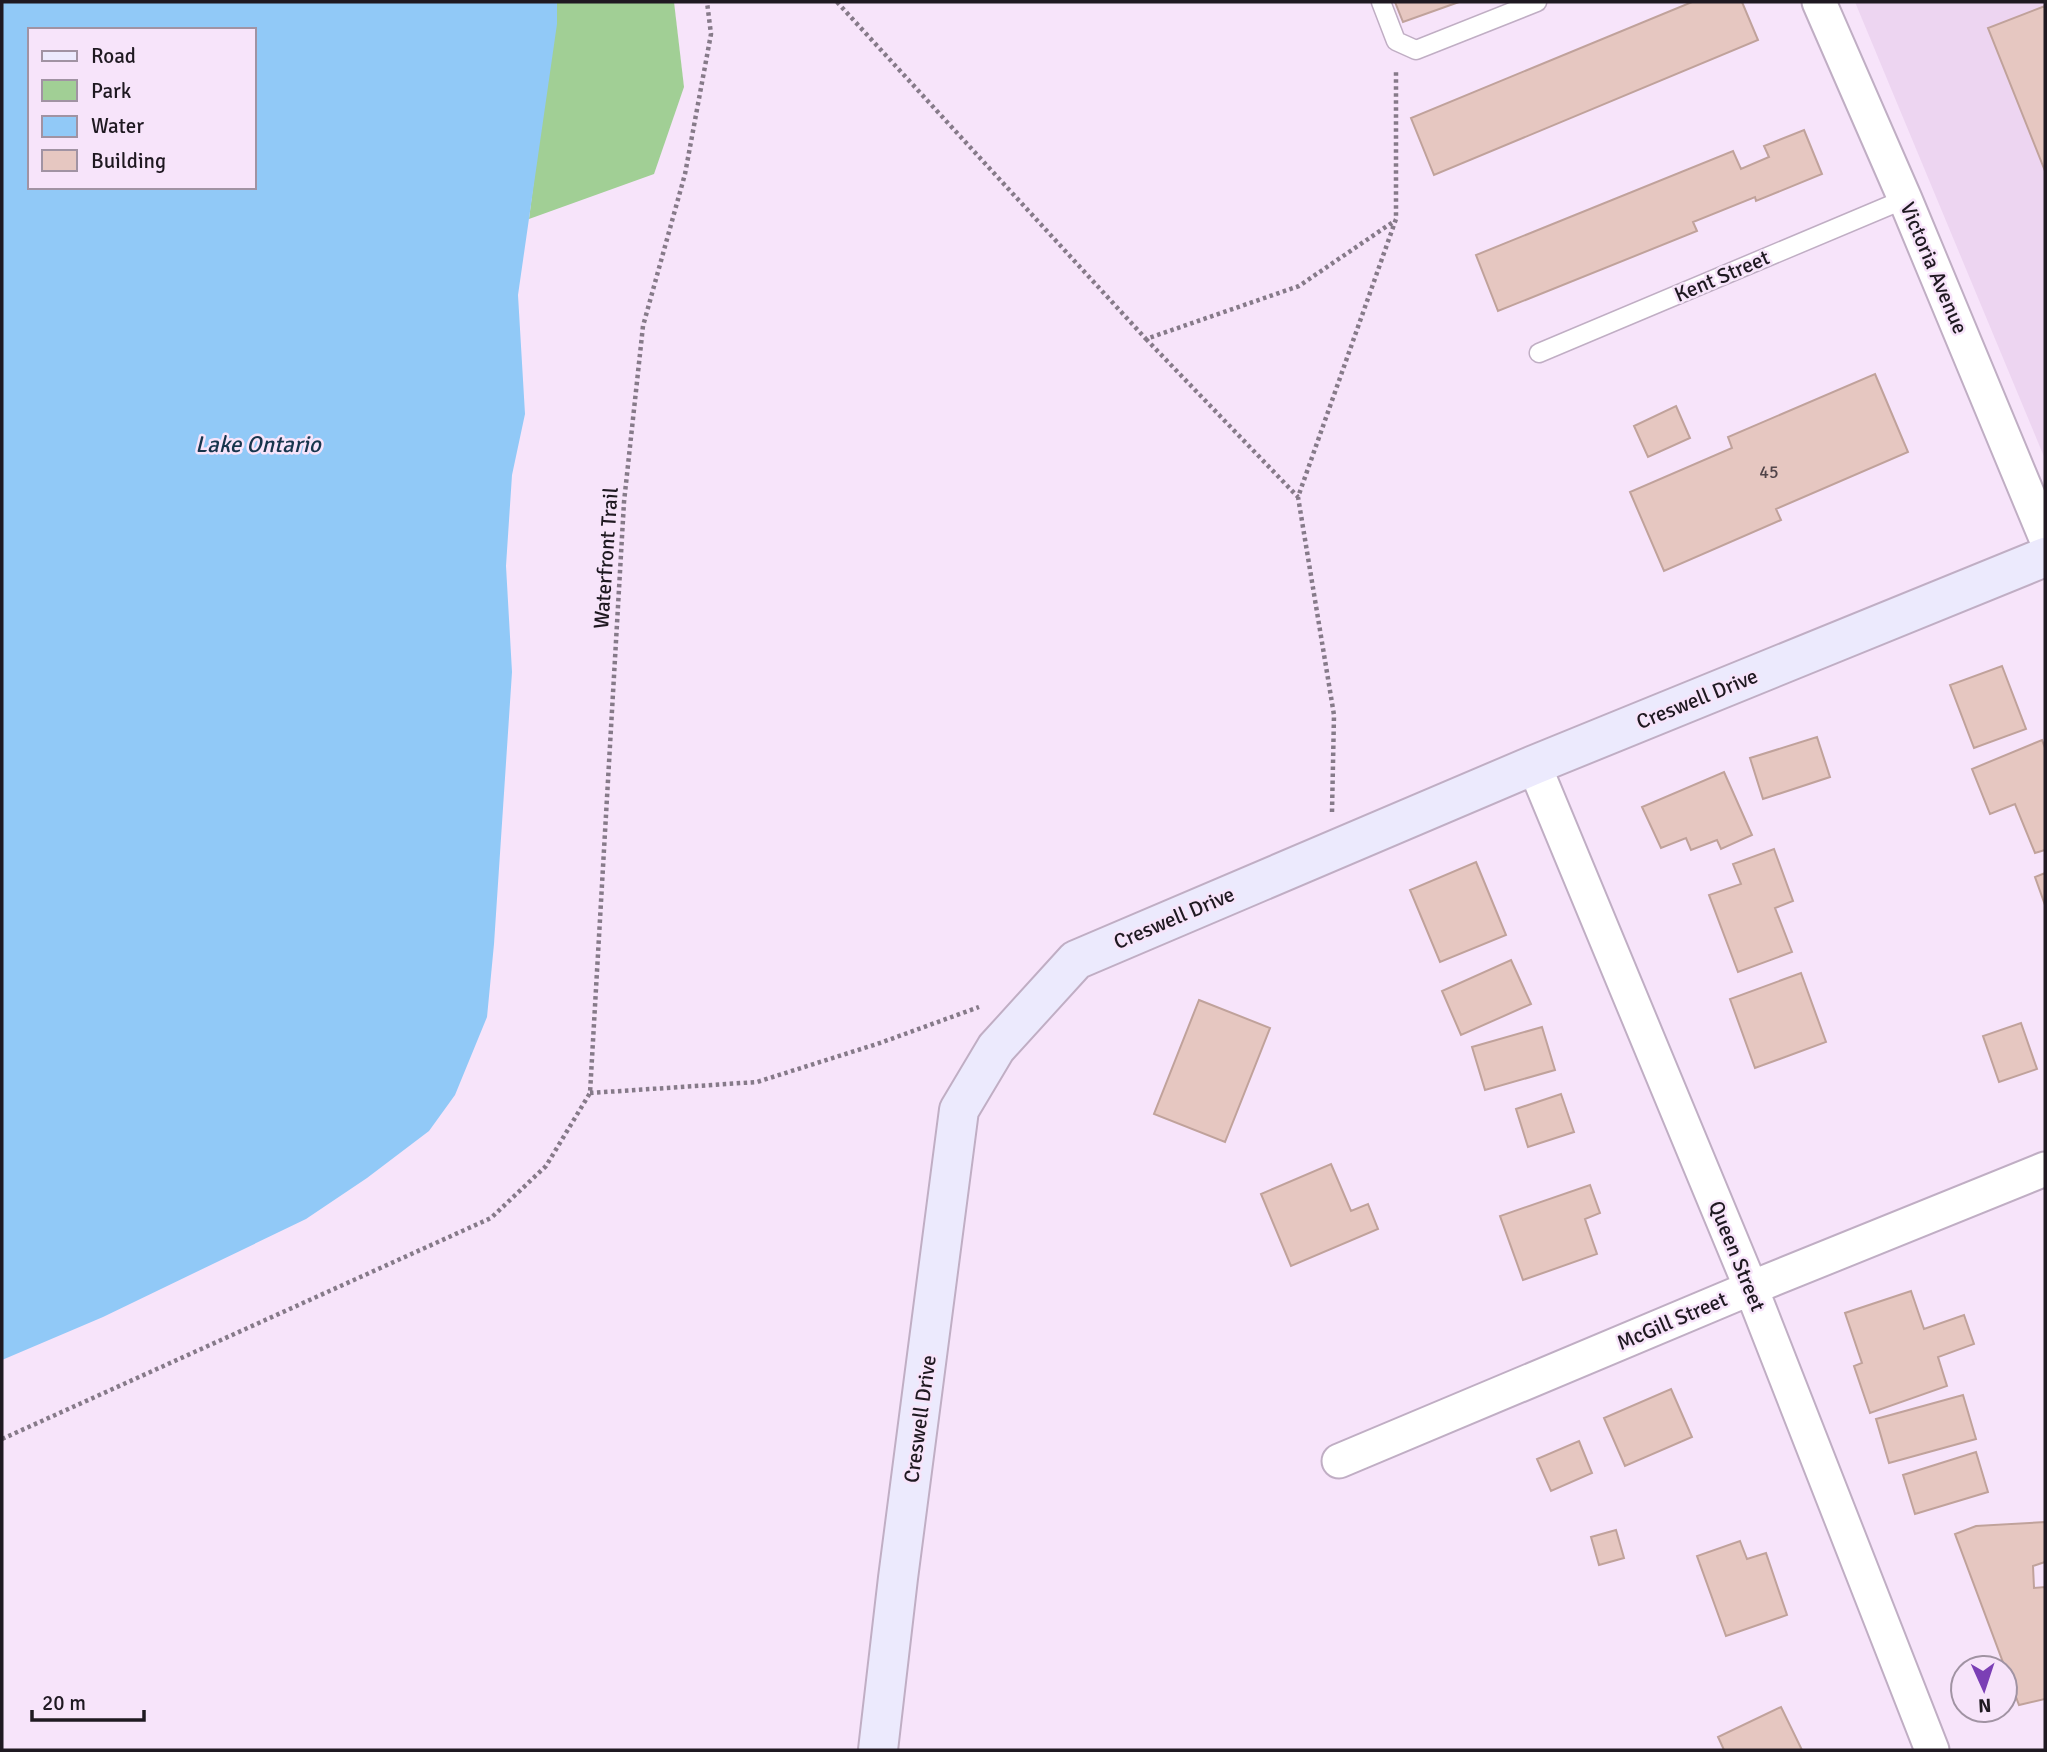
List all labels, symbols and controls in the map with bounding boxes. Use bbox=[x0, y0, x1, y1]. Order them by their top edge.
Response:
legend bbox=[28, 28, 256, 189]
text: Road bbox=[91, 43, 136, 69]
text: Park bbox=[91, 78, 132, 104]
text: Water bbox=[91, 113, 144, 139]
text: Building bbox=[91, 148, 166, 174]
street label: Victoria Avenue bbox=[1895, 198, 1973, 338]
street label: Kent Street bbox=[1671, 244, 1773, 308]
water label: Lake Ontario bbox=[195, 430, 322, 459]
house number: 45 bbox=[1759, 461, 1779, 483]
street label: Waterfront Trail bbox=[588, 486, 624, 630]
street label: Creswell Drive bbox=[1632, 663, 1762, 735]
street label: Creswell Drive bbox=[1110, 881, 1238, 955]
street label: Queen Street bbox=[1703, 1197, 1771, 1315]
street label: McGill Street bbox=[1613, 1286, 1731, 1356]
street label: Creswell Drive bbox=[898, 1353, 942, 1485]
north arrow bbox=[1949, 1654, 2019, 1724]
scale bar bbox=[32, 1678, 144, 1722]
text: 20 m bbox=[42, 1690, 86, 1716]
text: N bbox=[1978, 1693, 1992, 1717]

